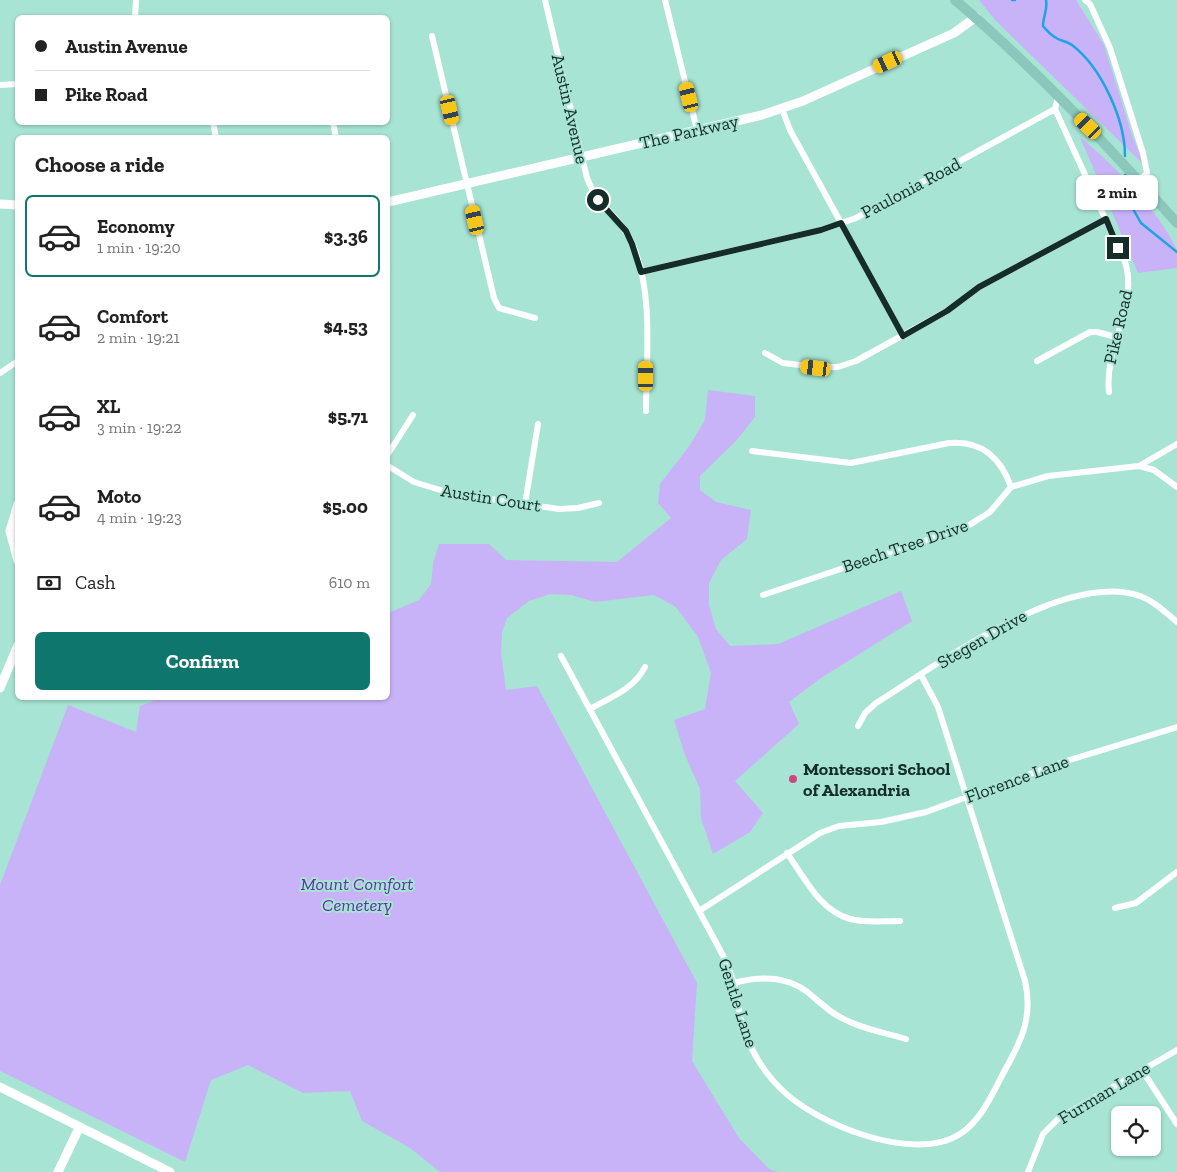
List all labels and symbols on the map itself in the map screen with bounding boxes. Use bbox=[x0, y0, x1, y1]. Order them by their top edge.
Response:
car bbox=[871, 49, 904, 75]
street label: Austin Avenue bbox=[547, 52, 593, 166]
car bbox=[678, 81, 699, 113]
car bbox=[439, 94, 460, 126]
street label: The Parkway bbox=[637, 110, 741, 154]
car bbox=[1072, 110, 1104, 142]
street label: Paulonia Road bbox=[857, 152, 965, 224]
callout: 2 min bbox=[1077, 176, 1159, 210]
route start bbox=[587, 189, 609, 211]
car bbox=[464, 204, 485, 236]
route end bbox=[1107, 237, 1129, 259]
street label: Pike Road bbox=[1099, 288, 1137, 366]
car bbox=[800, 359, 831, 377]
car bbox=[638, 361, 653, 391]
street label: Austin Court bbox=[440, 479, 543, 517]
street label: Beech Tree Drive bbox=[839, 514, 971, 578]
street label: Stegen Drive bbox=[933, 605, 1031, 673]
street label: Florence Lane bbox=[962, 750, 1072, 808]
place label: Montessori School of Alexandria bbox=[803, 758, 950, 801]
marker: Montessori School of Alexandria bbox=[787, 773, 799, 785]
park label: Mount Comfort Cemetery bbox=[300, 873, 414, 916]
street label: Gentle Lane bbox=[713, 956, 763, 1050]
street label: Furman Lane bbox=[1054, 1057, 1154, 1129]

